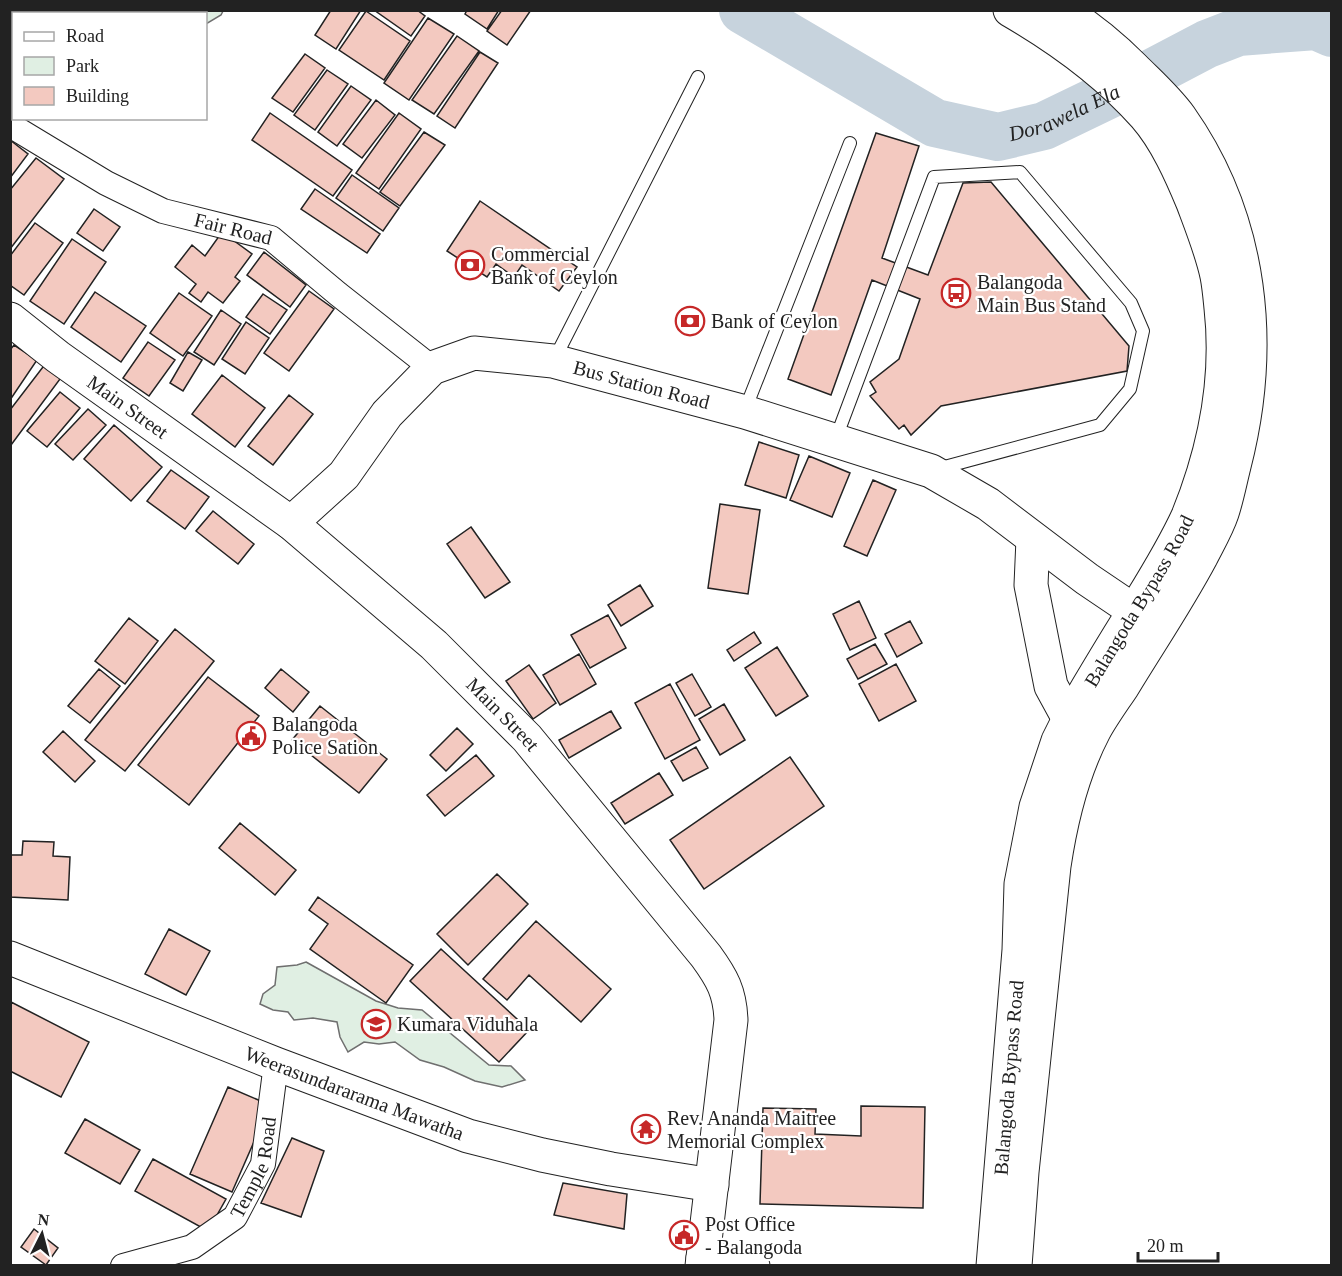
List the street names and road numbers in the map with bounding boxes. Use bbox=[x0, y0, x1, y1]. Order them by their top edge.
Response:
street label: Fair Road bbox=[192, 208, 274, 249]
street label: Bus Station Road bbox=[571, 356, 712, 413]
street label: Main Street bbox=[83, 371, 173, 443]
street label: Balangoda Bypass Road bbox=[1080, 512, 1198, 691]
street label: Main Street bbox=[462, 673, 544, 756]
street label: Balangoda Bypass Road bbox=[990, 979, 1027, 1176]
street label: Weerasundararama Mawatha bbox=[242, 1042, 467, 1145]
street label: Temple Road bbox=[226, 1115, 280, 1222]

